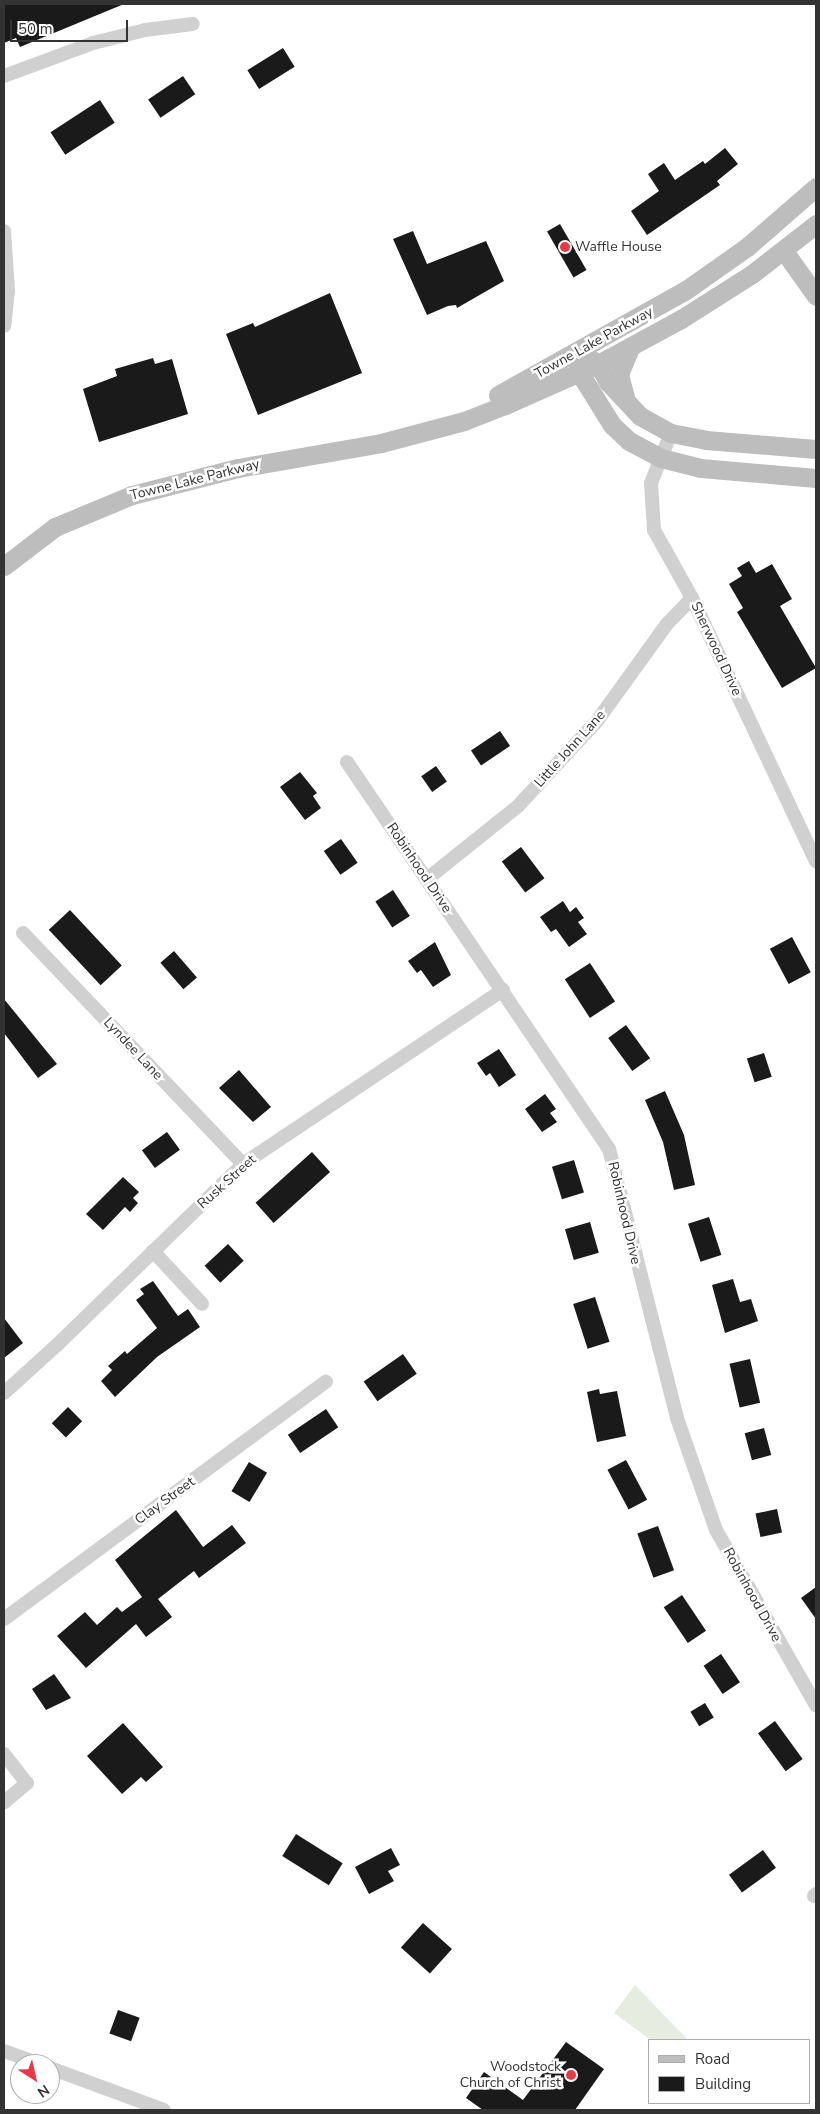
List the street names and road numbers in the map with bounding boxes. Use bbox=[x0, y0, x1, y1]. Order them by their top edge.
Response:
street label: Towne Lake Parkway bbox=[532, 304, 656, 382]
street label: Towne Lake Parkway bbox=[129, 456, 261, 504]
street label: Sherwood Drive bbox=[687, 599, 745, 699]
street label: Little John Lane bbox=[531, 707, 609, 791]
street label: Robinhood Drive bbox=[383, 820, 455, 916]
street label: Lyndee Lane bbox=[100, 1014, 166, 1084]
street label: Rusk Street bbox=[194, 1151, 260, 1213]
street label: Robinhood Drive bbox=[604, 1160, 644, 1266]
street label: Clay Street bbox=[132, 1474, 198, 1528]
street label: Robinhood Drive bbox=[719, 1545, 785, 1645]

